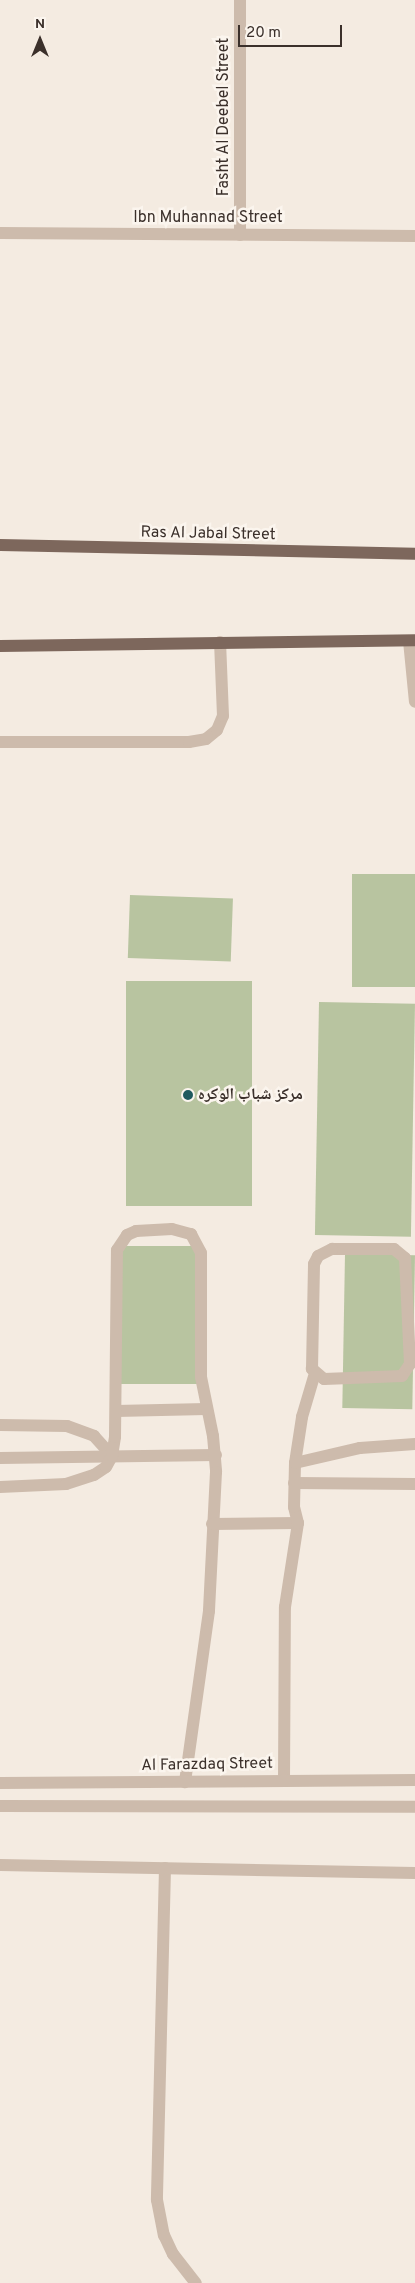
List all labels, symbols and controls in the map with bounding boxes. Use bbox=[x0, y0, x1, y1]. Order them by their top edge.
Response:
north arrow bbox=[15, 15, 65, 65]
scale bar bbox=[240, 15, 344, 47]
text: N bbox=[35, 16, 45, 33]
text: 20 m bbox=[246, 24, 281, 43]
street label: Fasht Al Deebel Street bbox=[214, 37, 234, 197]
street label: Ibn Muhannad Street bbox=[133, 208, 283, 228]
street label: Ras Al Jabal Street bbox=[140, 523, 276, 545]
place label: مركز شباب الوكره bbox=[198, 1085, 303, 1105]
marker: مركز شباب الوكره bbox=[182, 1089, 194, 1101]
street label: Al Farazdaq Street bbox=[141, 1754, 273, 1776]

